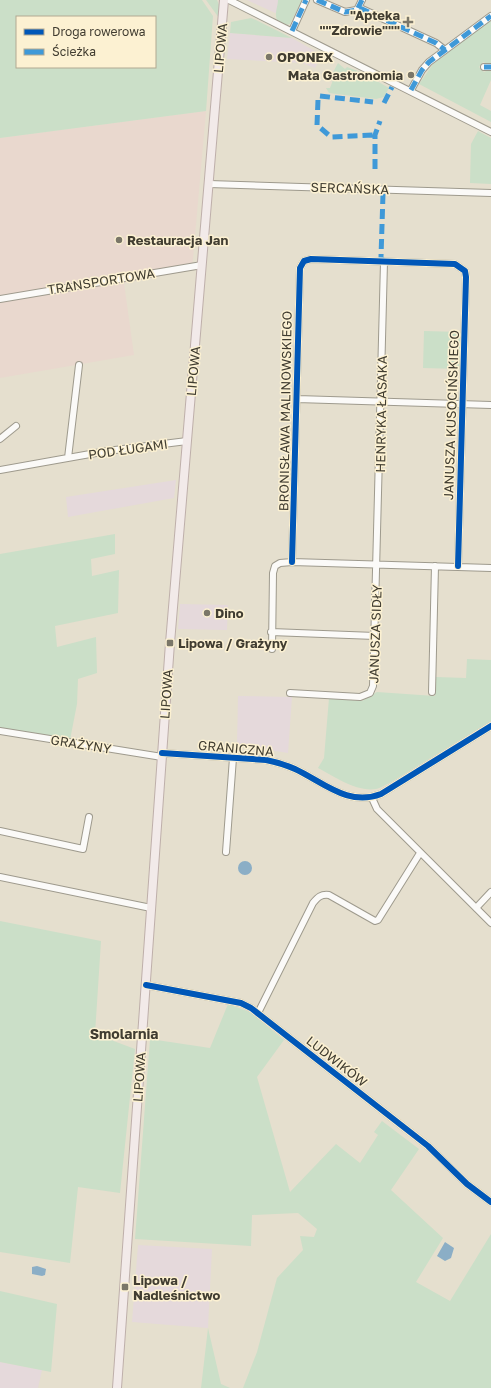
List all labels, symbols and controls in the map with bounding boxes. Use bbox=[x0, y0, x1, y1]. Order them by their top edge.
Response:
place label: "Apteka ""Zdrowie""" bbox=[320, 7, 400, 38]
legend bbox=[16, 16, 156, 68]
marker: "Apteka ""Zdrowie""" bbox=[403, 17, 413, 27]
street label: LIPOWA bbox=[210, 22, 230, 74]
text: Droga rowerowa bbox=[52, 24, 145, 39]
text: Ścieżka bbox=[52, 44, 96, 59]
place label: OPONEX bbox=[277, 49, 334, 65]
marker: OPONEX bbox=[264, 52, 274, 62]
place label: Mała Gastronomia bbox=[288, 67, 403, 83]
marker: Mała Gastronomia bbox=[406, 70, 416, 80]
street label: SERCAŃSKA bbox=[310, 179, 390, 197]
place label: Restauracja Jan bbox=[127, 232, 228, 248]
marker: Restauracja Jan bbox=[114, 235, 124, 245]
street label: TRANSPORTOWA bbox=[46, 265, 156, 297]
street label: BRONISŁAWA MALINOWSKIEGO bbox=[275, 311, 295, 511]
street label: JANUSZA KUSOCIŃSKIEGO bbox=[440, 330, 462, 500]
street label: LIPOWA bbox=[183, 345, 203, 397]
street label: HENRYKA ŁASAKA bbox=[372, 355, 390, 473]
street label: POD ŁUGAMI bbox=[87, 436, 169, 462]
street label: JANUSZA SIDŁY bbox=[365, 584, 385, 684]
place label: Dino bbox=[215, 605, 244, 621]
marker: Dino bbox=[202, 608, 212, 618]
place label: Lipowa / Grażyny bbox=[178, 635, 288, 651]
marker: Lipowa / Grażyny bbox=[165, 638, 175, 648]
street label: LIPOWA bbox=[156, 668, 176, 719]
street label: GRAŻYNY bbox=[50, 731, 113, 757]
street label: GRANICZNA bbox=[198, 737, 275, 759]
district label: Smolarnia bbox=[90, 1025, 158, 1042]
street label: LUDWIKÓW bbox=[303, 1032, 371, 1090]
street label: LIPOWA bbox=[129, 1051, 149, 1102]
place label: Lipowa / Nadleśnictwo bbox=[133, 1272, 221, 1303]
marker: Lipowa / Nadleśnictwo bbox=[120, 1282, 130, 1292]

